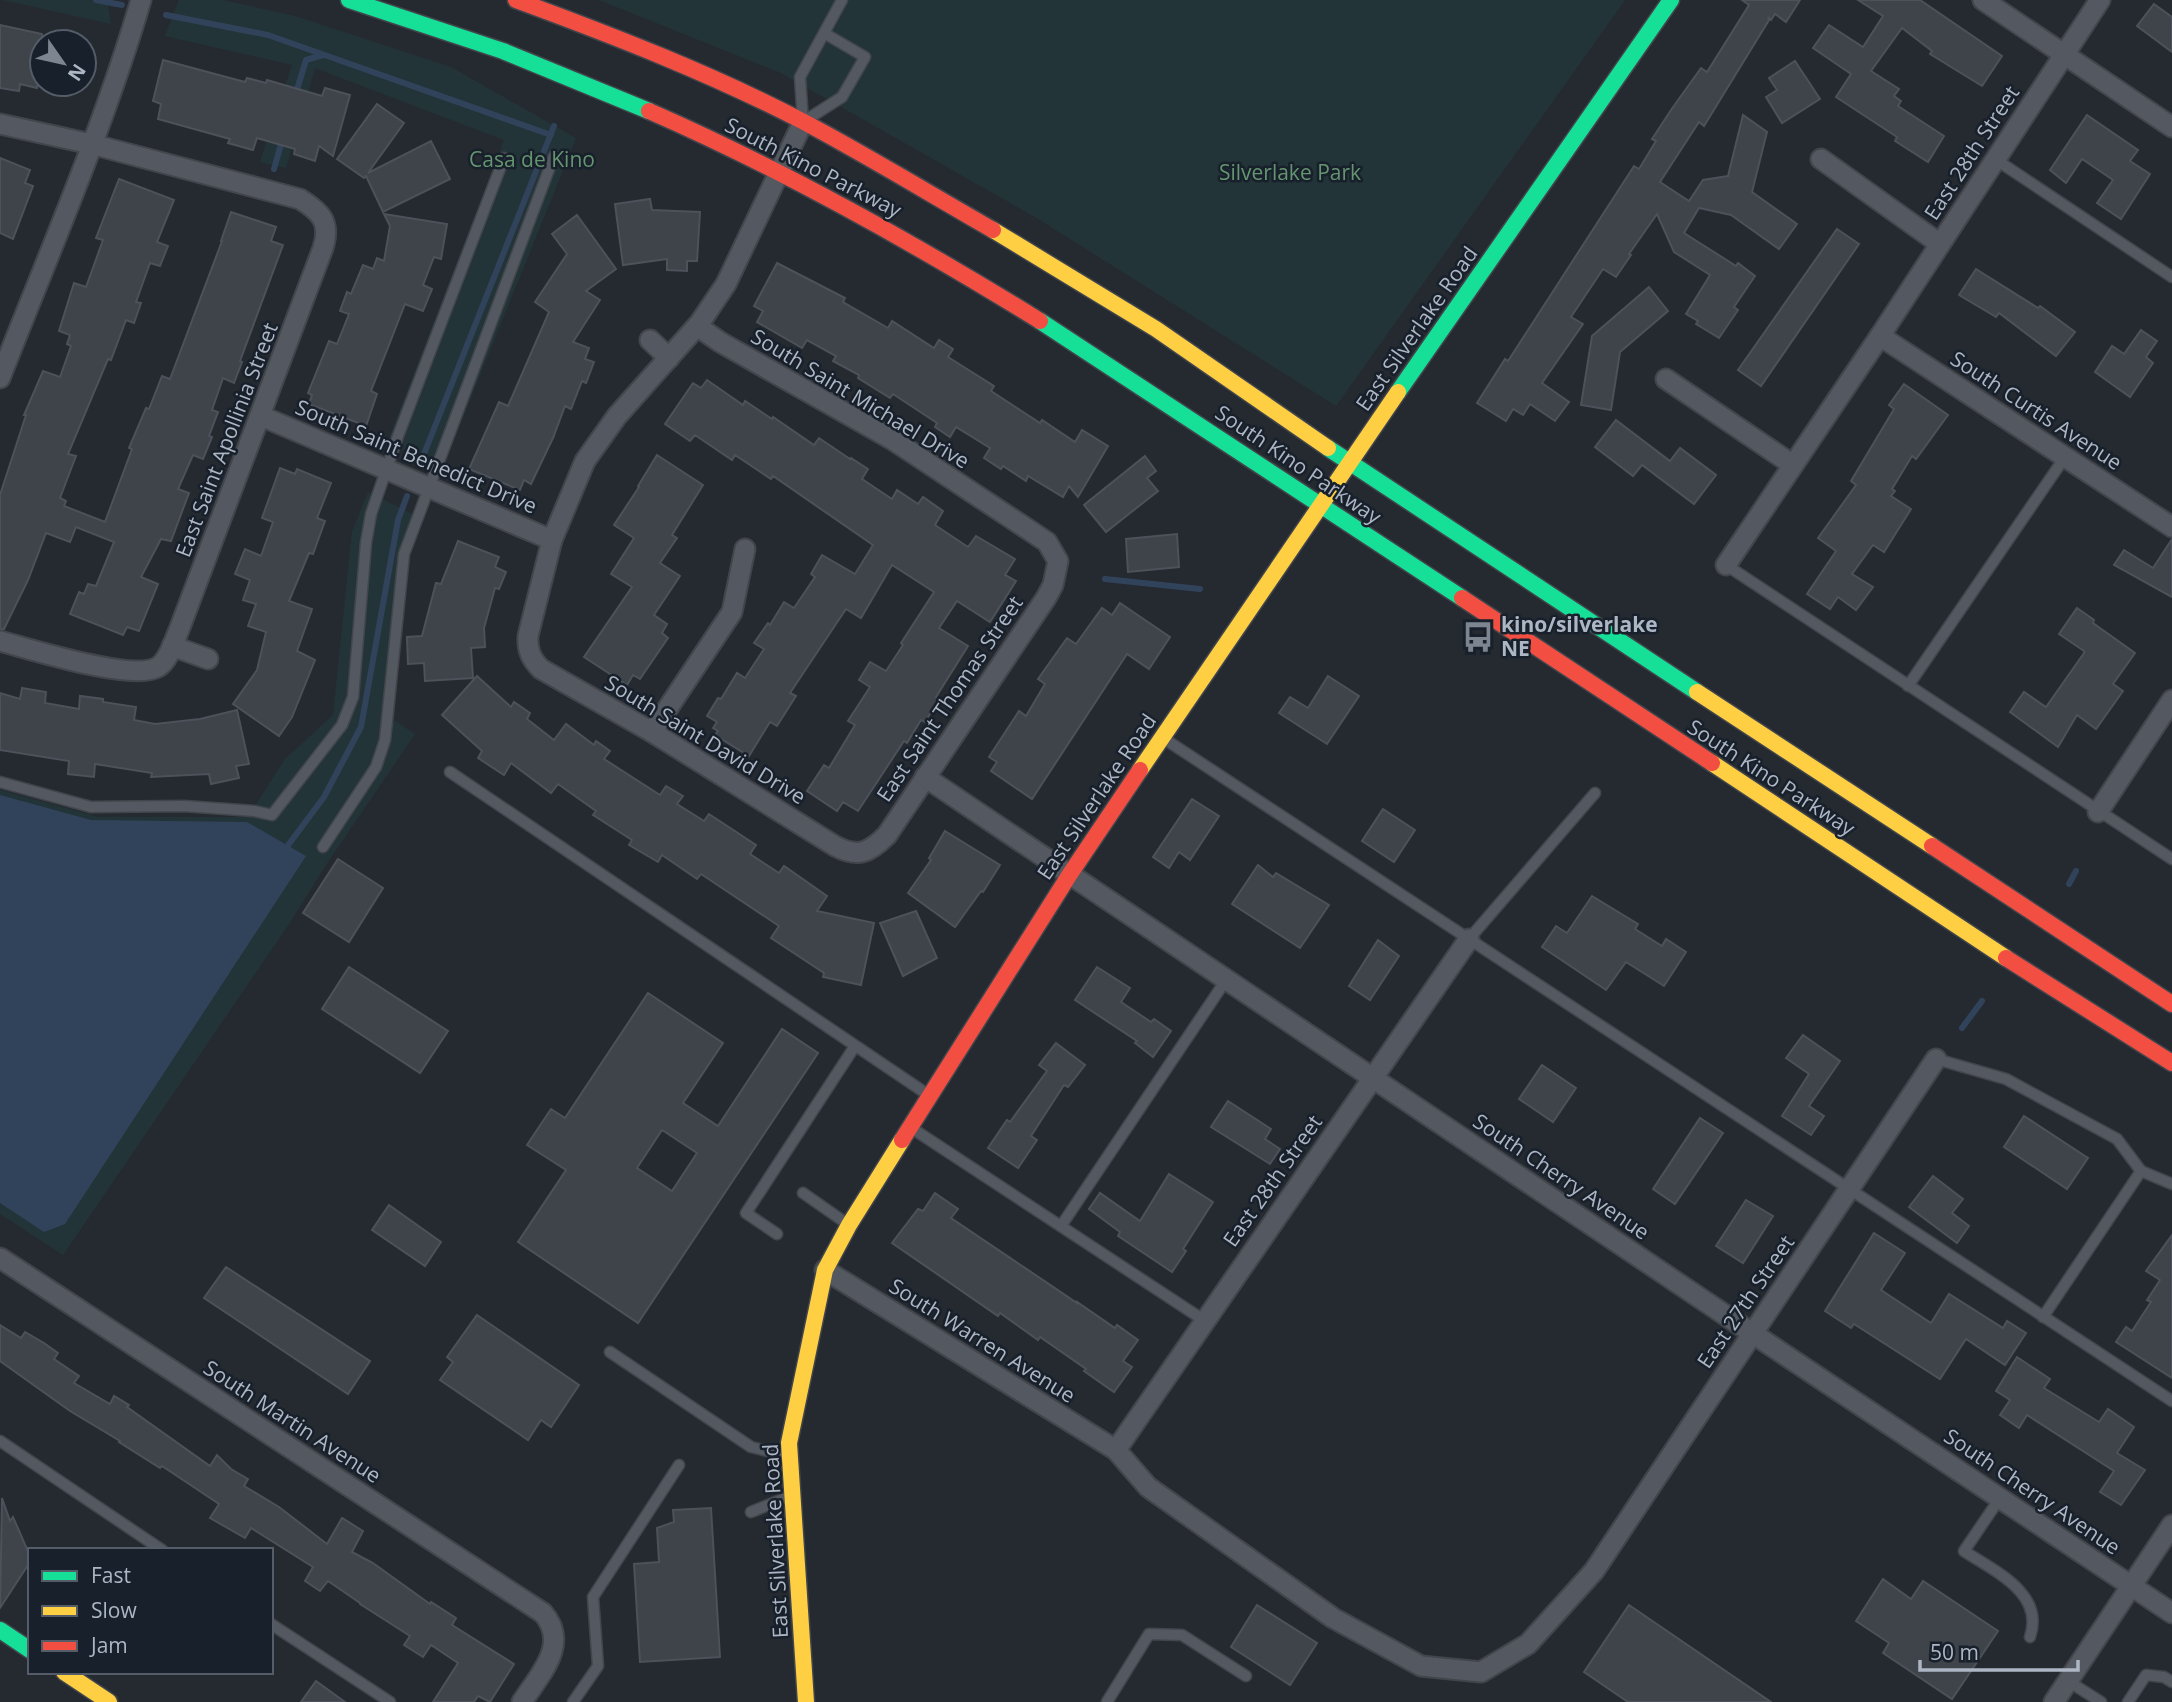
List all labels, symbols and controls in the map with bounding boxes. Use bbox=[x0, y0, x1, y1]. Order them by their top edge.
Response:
north arrow bbox=[28, 28, 98, 98]
text: N bbox=[62, 59, 92, 86]
street label: East 28th Street bbox=[1917, 80, 2025, 225]
street label: South Kino Parkway bbox=[721, 111, 907, 224]
park label: Casa de Kino bbox=[469, 145, 595, 173]
park label: Silverlake Park bbox=[1219, 158, 1361, 186]
street label: East Silverlake Road bbox=[1349, 241, 1483, 416]
street label: East Saint Apollinia Street bbox=[168, 318, 284, 561]
street label: South Saint Michael Drive bbox=[746, 322, 975, 474]
street label: South Curtis Avenue bbox=[1946, 344, 2128, 476]
street label: South Saint Benedict Drive bbox=[291, 392, 541, 520]
street label: South Kino Parkway bbox=[1210, 398, 1387, 530]
street label: East Saint Thomas Street bbox=[870, 590, 1029, 807]
place label: kino/silverlake NE bbox=[1501, 610, 1658, 662]
bus stop icon: kino/silverlake NE bbox=[1461, 620, 1495, 654]
street label: South Saint David Drive bbox=[600, 668, 811, 810]
street label: East Silverlake Road bbox=[1030, 708, 1162, 885]
street label: South Kino Parkway bbox=[1682, 712, 1861, 842]
street label: South Cherry Avenue bbox=[1468, 1107, 1655, 1246]
street label: East 28th Street bbox=[1216, 1109, 1328, 1252]
street label: East 27th Street bbox=[1690, 1229, 1800, 1373]
street label: South Warren Avenue bbox=[884, 1271, 1081, 1409]
street label: South Martin Avenue bbox=[198, 1353, 387, 1489]
street label: South Cherry Avenue bbox=[1939, 1422, 2126, 1561]
street label: East Silverlake Road bbox=[756, 1443, 794, 1639]
legend bbox=[28, 1548, 273, 1674]
text: Fast bbox=[91, 1561, 131, 1589]
text: Slow bbox=[91, 1596, 137, 1624]
scale bar bbox=[1920, 1628, 2078, 1672]
text: Jam bbox=[89, 1631, 128, 1659]
text: 50 m bbox=[1930, 1638, 1979, 1666]

